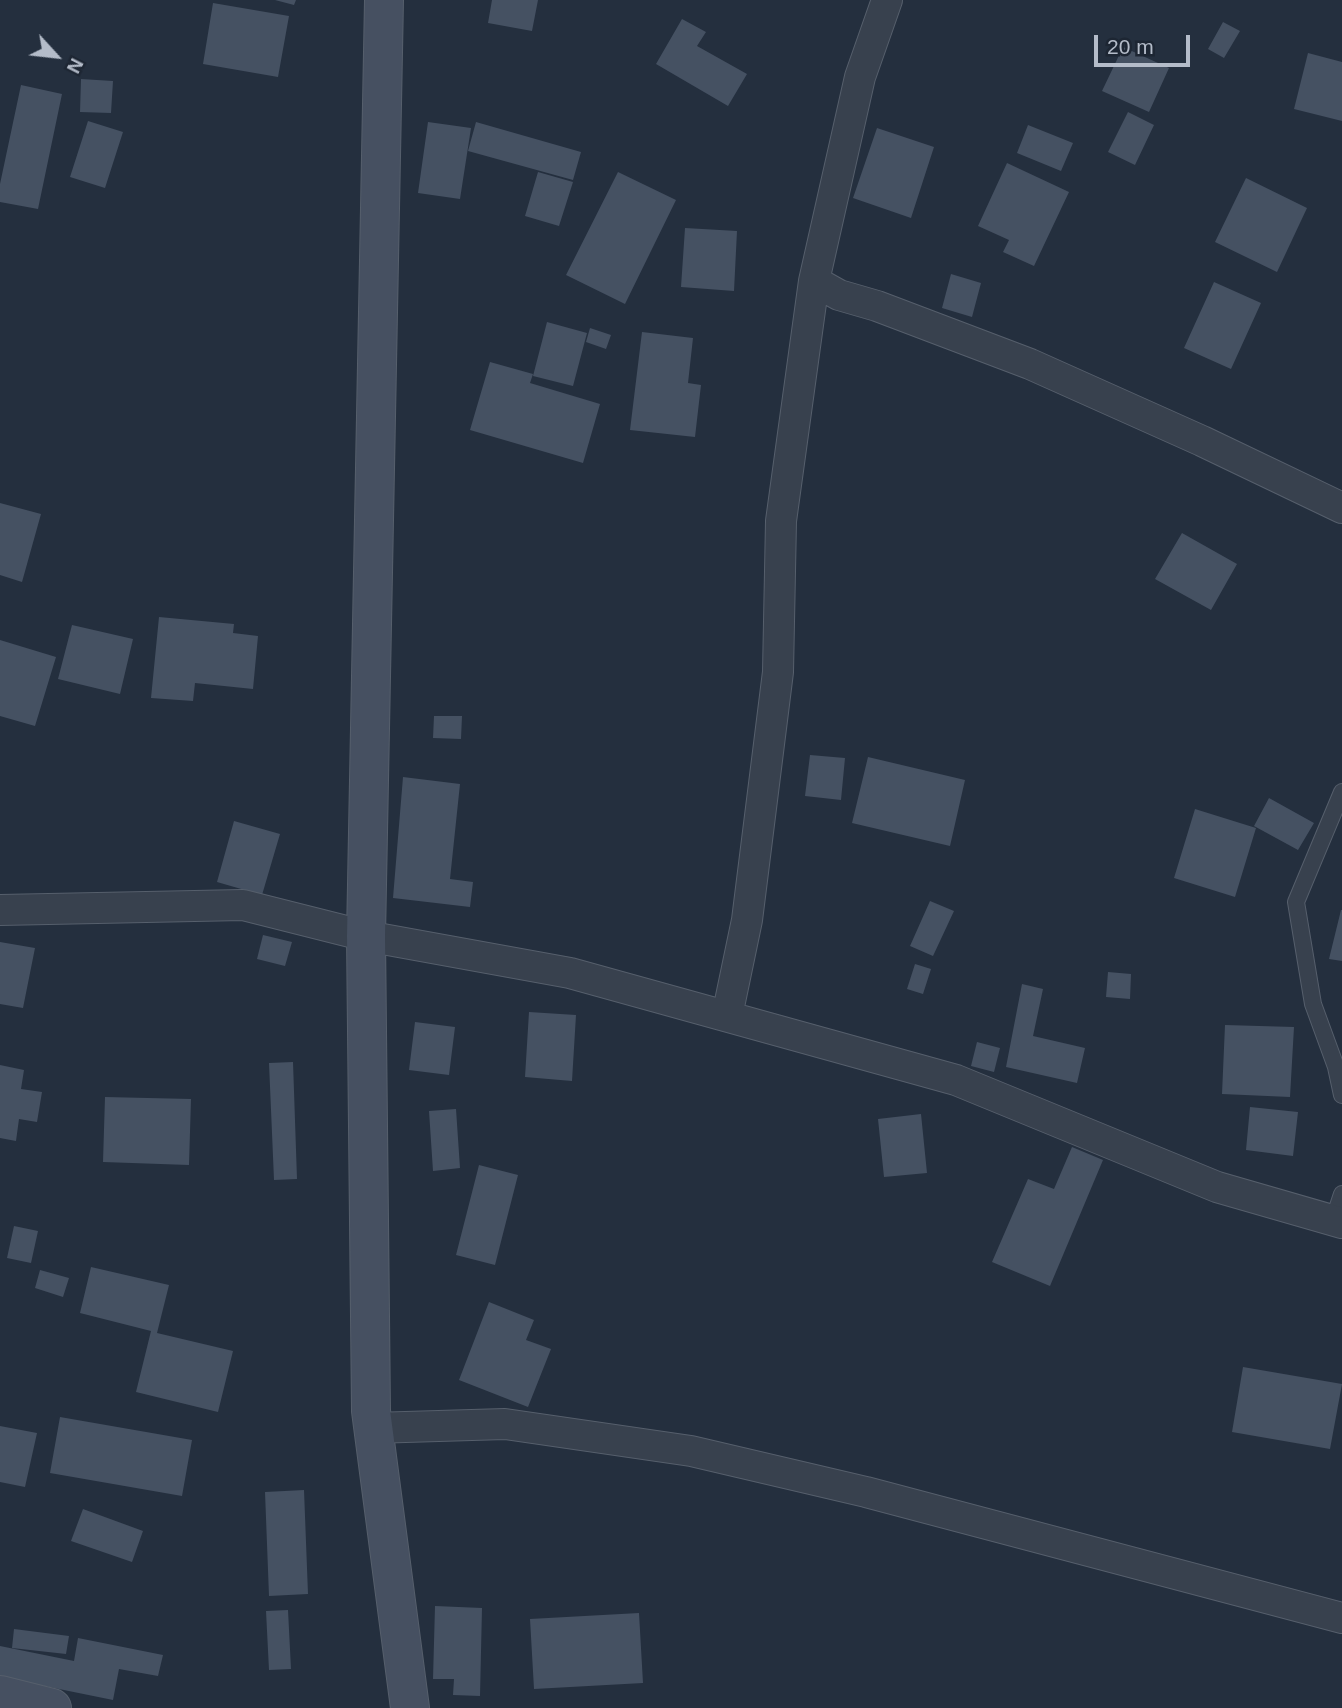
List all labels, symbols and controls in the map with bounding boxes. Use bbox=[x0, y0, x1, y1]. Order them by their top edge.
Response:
north arrow bbox=[21, 21, 91, 91]
scale bar bbox=[1097, 21, 1193, 65]
text: 20 m bbox=[1107, 35, 1154, 58]
text: N bbox=[63, 55, 88, 77]

